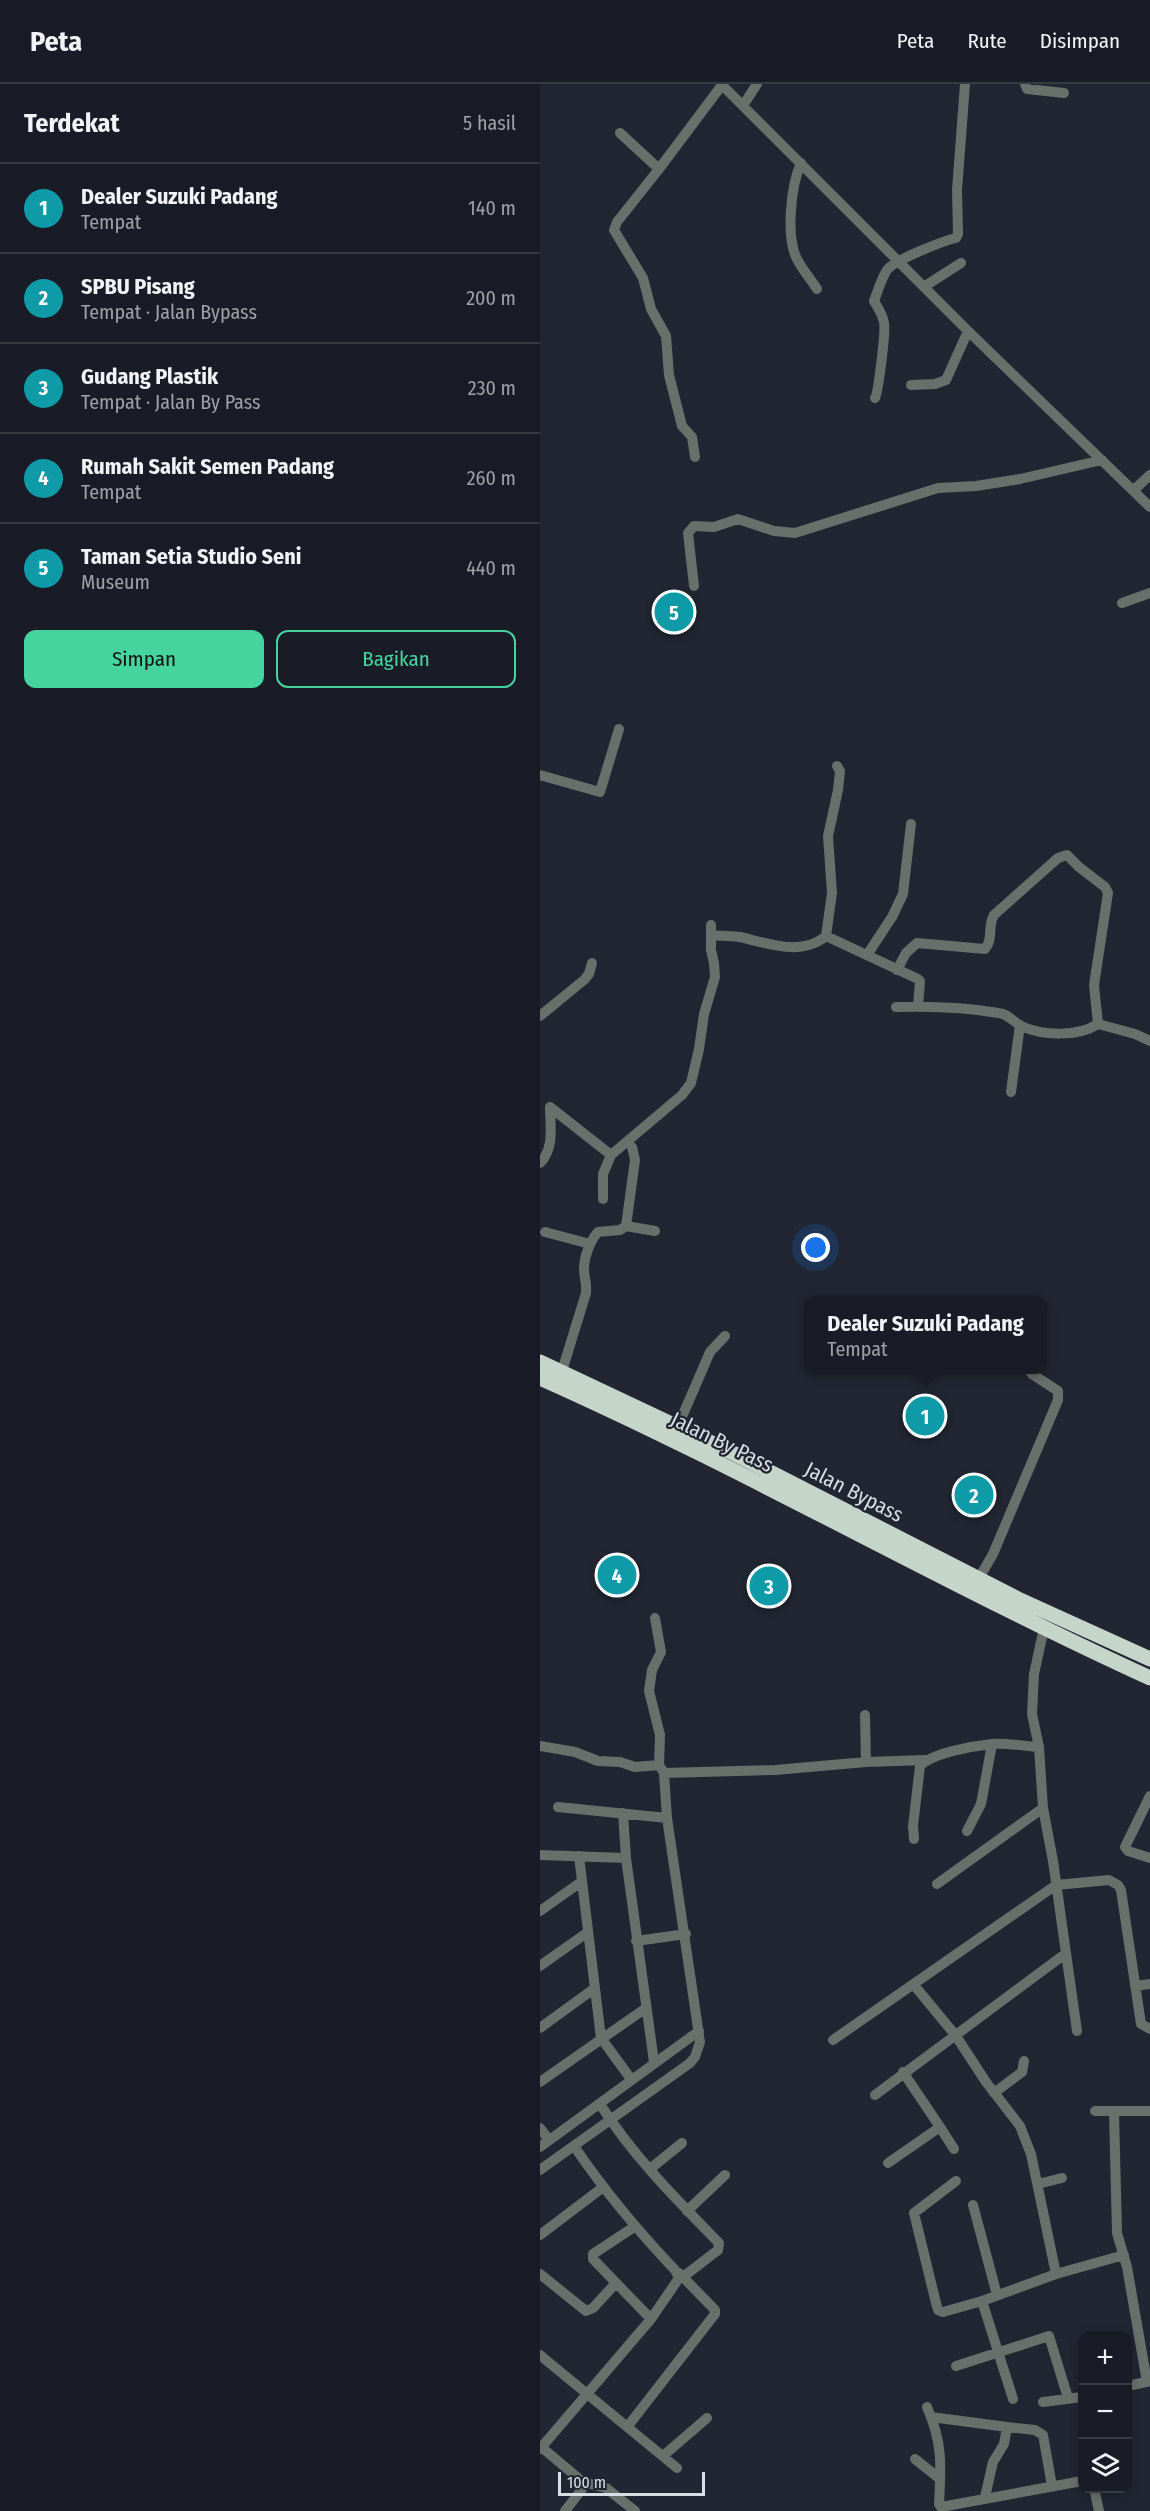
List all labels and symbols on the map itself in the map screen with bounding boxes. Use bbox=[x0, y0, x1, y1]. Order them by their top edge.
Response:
pin: 5 bbox=[654, 590, 694, 634]
your location bbox=[801, 1233, 830, 1262]
pin: 1 bbox=[906, 1394, 944, 1438]
street label: Jalan By Pass bbox=[666, 1406, 778, 1478]
street label: Jalan Bypass bbox=[800, 1456, 908, 1528]
pin: 2 bbox=[954, 1472, 994, 1518]
pin: 4 bbox=[598, 1552, 637, 1598]
pin: 3 bbox=[750, 1564, 788, 1608]
scale bar bbox=[558, 2469, 705, 2496]

